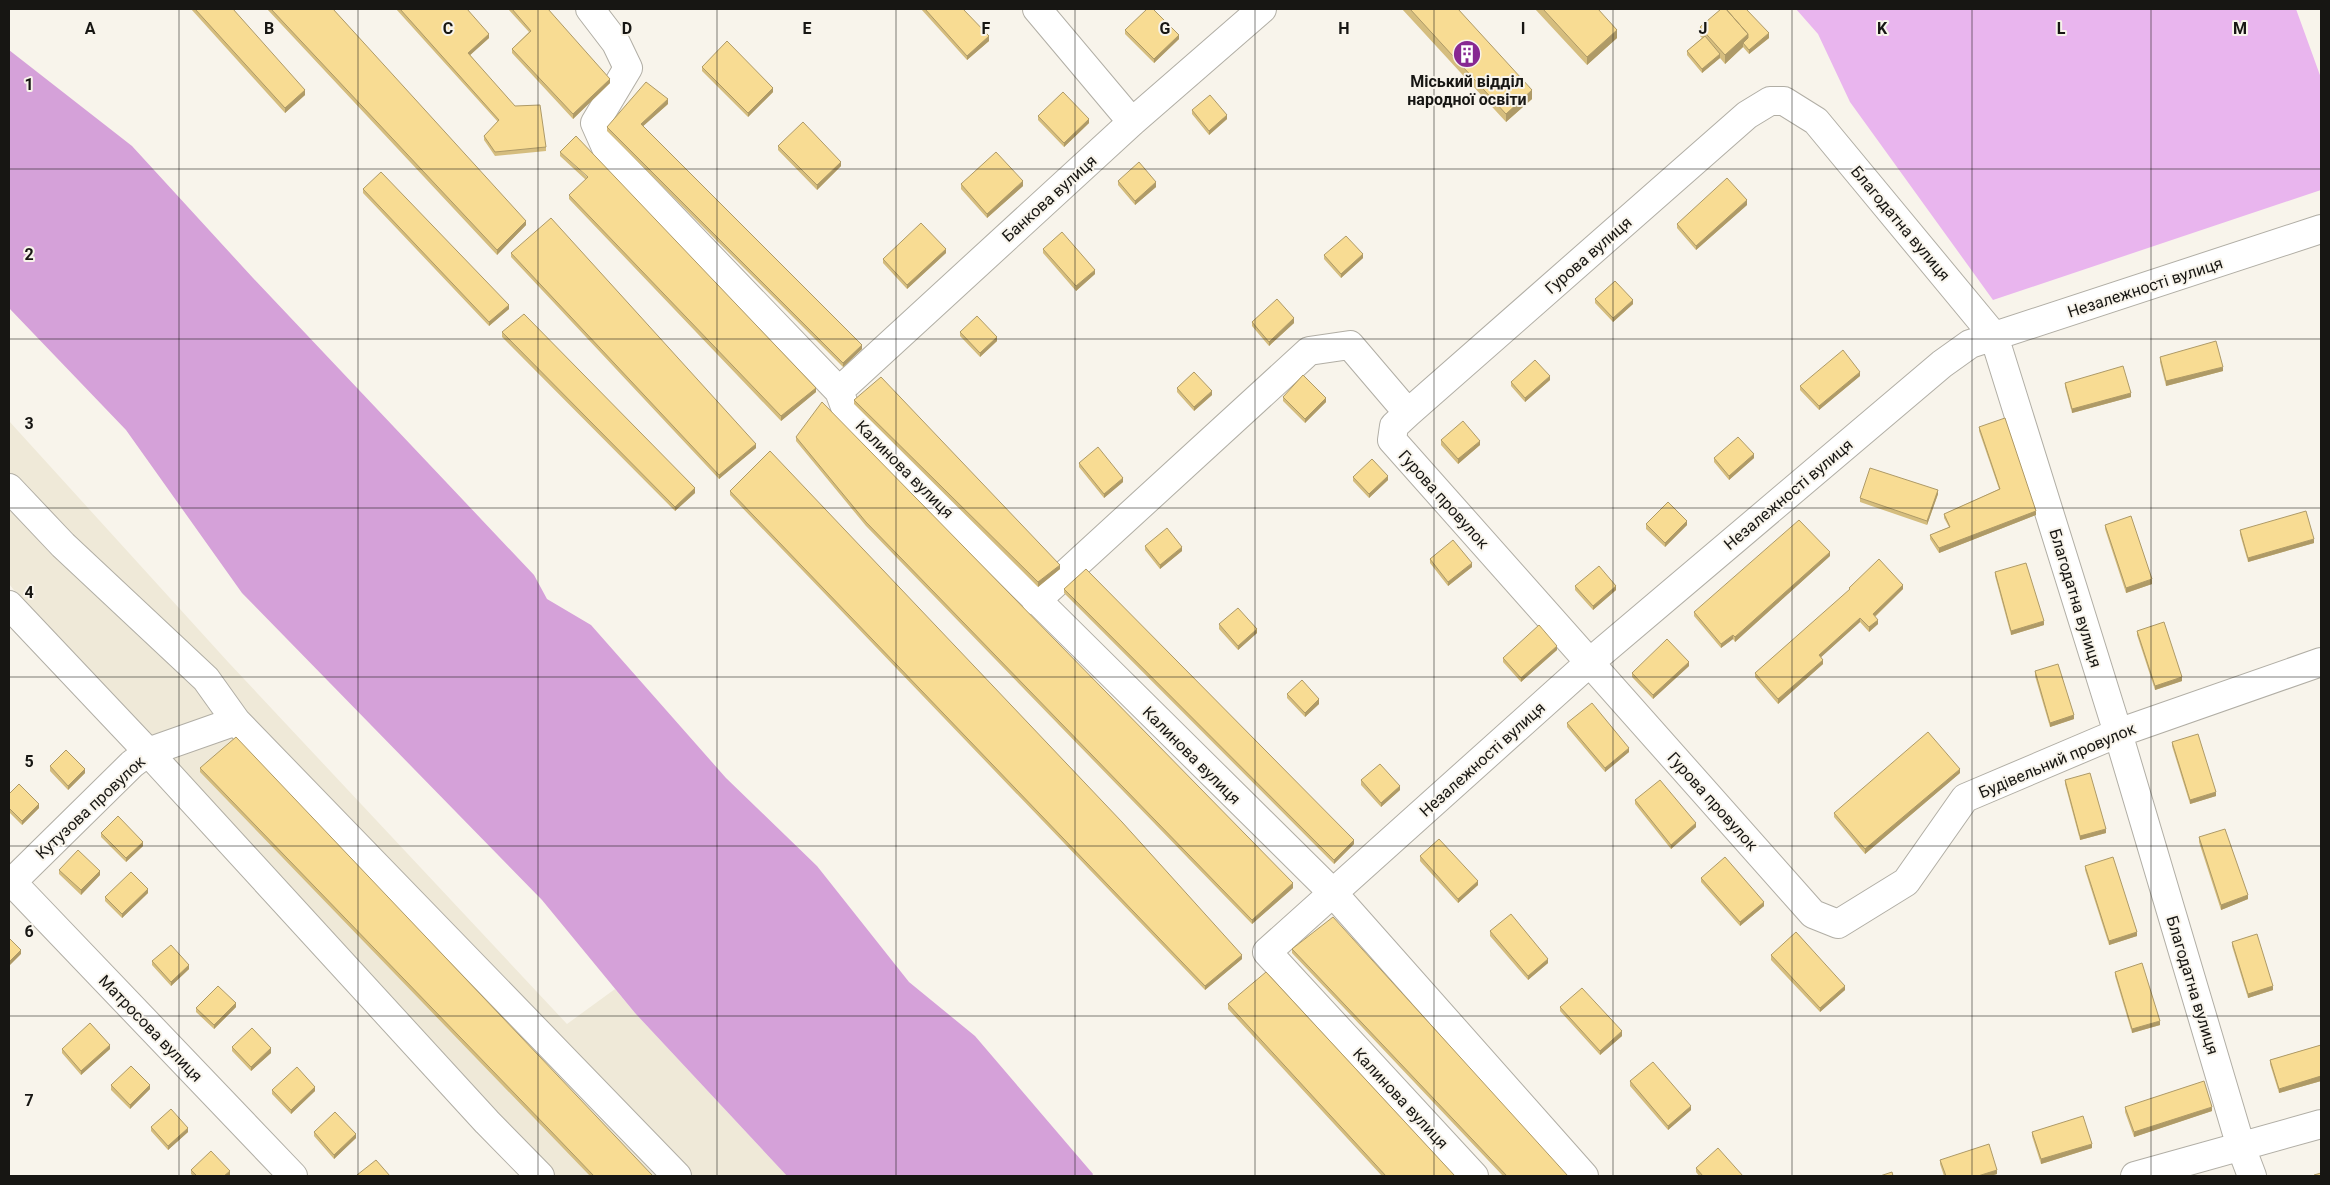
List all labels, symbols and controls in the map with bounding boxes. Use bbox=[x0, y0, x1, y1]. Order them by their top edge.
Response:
text: A bbox=[85, 19, 96, 38]
text: B bbox=[264, 19, 274, 38]
text: C bbox=[443, 19, 453, 38]
text: D bbox=[622, 19, 632, 38]
text: E bbox=[803, 19, 812, 38]
text: F bbox=[982, 19, 991, 38]
text: G bbox=[1160, 19, 1171, 38]
text: H bbox=[1338, 19, 1350, 38]
text: I bbox=[1521, 19, 1525, 38]
text: J bbox=[1699, 19, 1707, 38]
text: K bbox=[1877, 19, 1888, 38]
text: L bbox=[2057, 19, 2066, 38]
text: M bbox=[2233, 19, 2247, 38]
building icon: Міський відділ народної освіти bbox=[1452, 39, 1482, 69]
place label: Міський відділ народної освіти bbox=[1407, 72, 1527, 109]
text: 1 bbox=[24, 75, 34, 94]
street label: Банкова вулиця bbox=[998, 151, 1101, 246]
street label: Благодатна вулиця bbox=[1847, 162, 1954, 285]
street label: Гурова вулиця bbox=[1541, 213, 1635, 298]
text: 2 bbox=[24, 245, 34, 264]
street label: Незалежності вулиця bbox=[2065, 253, 2225, 322]
text: 3 bbox=[24, 414, 34, 433]
street label: Калинова вулиця bbox=[852, 416, 958, 522]
street label: Незалежності вулиця bbox=[1720, 435, 1857, 554]
street label: Гурова провулок bbox=[1394, 446, 1493, 553]
street label: Благодатна вулиця bbox=[2045, 526, 2106, 670]
text: 4 bbox=[24, 583, 34, 602]
street label: Незалежності вулиця bbox=[1416, 698, 1549, 821]
street label: Калинова вулиця bbox=[1139, 702, 1245, 808]
street label: Будівельний провулок bbox=[1976, 719, 2139, 802]
street label: Гурова провулок bbox=[1663, 748, 1762, 855]
text: 5 bbox=[24, 752, 34, 771]
street label: Кутузова провулок bbox=[32, 752, 149, 863]
street label: Благодатна вулиця bbox=[2162, 913, 2223, 1057]
text: 6 bbox=[24, 922, 34, 941]
street label: Матросова вулиця bbox=[95, 971, 206, 1086]
street label: Калинова вулиця bbox=[1349, 1044, 1452, 1153]
text: 7 bbox=[24, 1091, 34, 1110]

